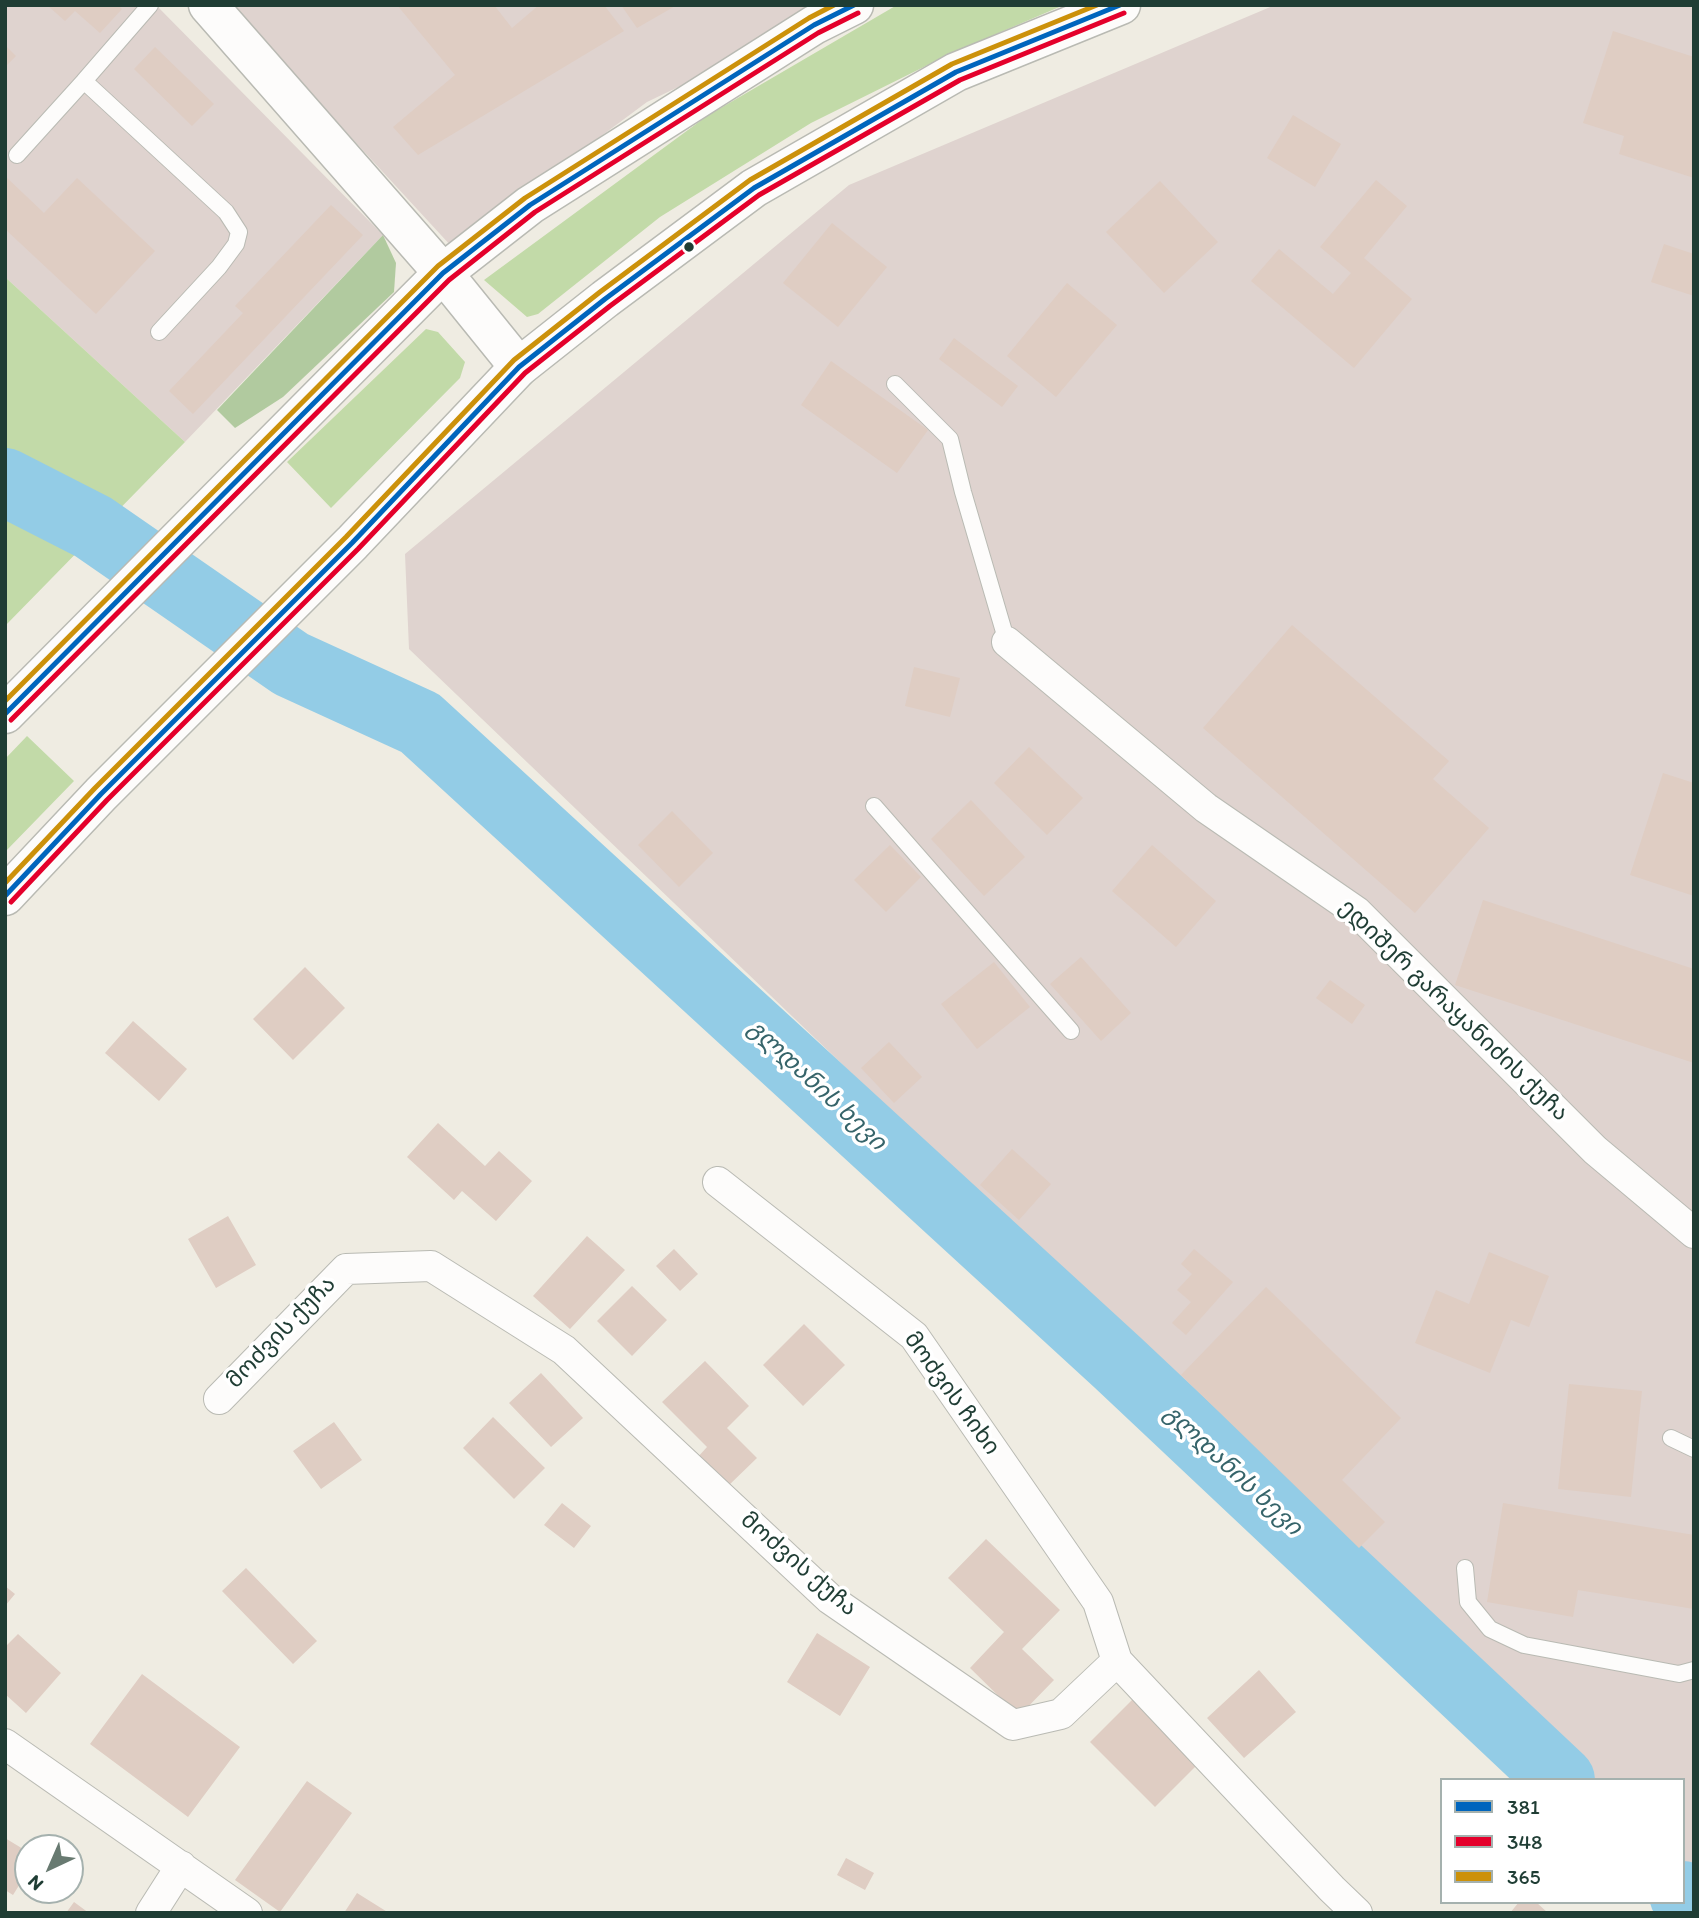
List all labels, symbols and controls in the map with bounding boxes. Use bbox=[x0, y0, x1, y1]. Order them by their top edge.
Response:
unlabelled marker bbox=[682, 240, 696, 254]
street label: ედიშერ გარაყანიძის ქუჩა bbox=[1333, 894, 1573, 1128]
water label: გლდანის ხევი bbox=[741, 1015, 891, 1157]
street label: მოძვის ქუჩა bbox=[222, 1271, 342, 1395]
street label: მოძვის ჩიხი bbox=[897, 1327, 1005, 1461]
water label: გლდანის ხევი bbox=[1157, 1400, 1307, 1542]
street label: მოძვის ქუჩა bbox=[734, 1507, 862, 1623]
legend bbox=[1440, 1778, 1685, 1904]
text: 381 bbox=[1507, 1794, 1540, 1819]
text: 348 bbox=[1507, 1829, 1543, 1854]
north arrow bbox=[14, 1834, 84, 1904]
text: 365 bbox=[1507, 1864, 1541, 1889]
text: N bbox=[23, 1870, 48, 1896]

